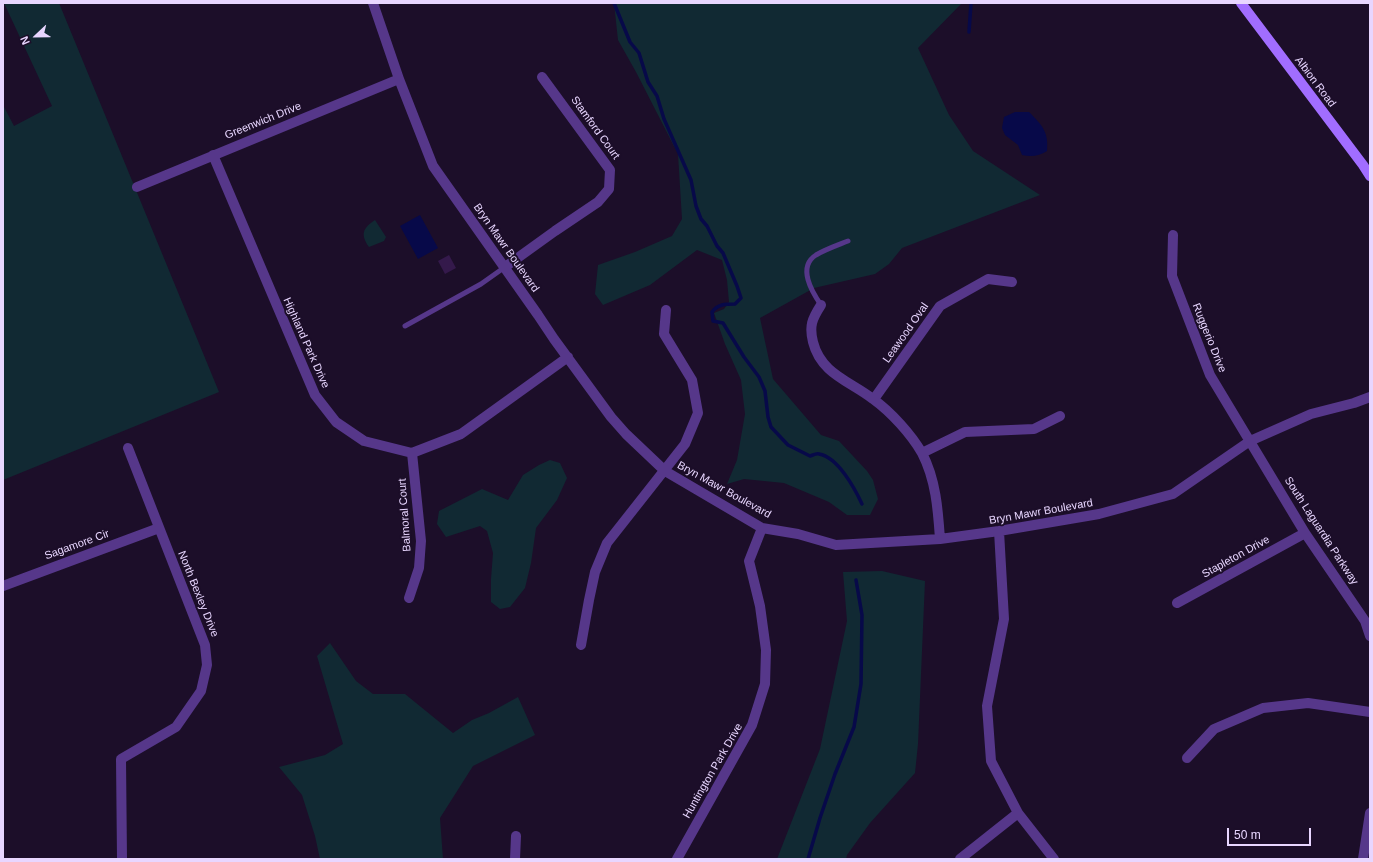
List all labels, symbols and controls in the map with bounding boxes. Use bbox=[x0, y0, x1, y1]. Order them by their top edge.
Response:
north arrow bbox=[16, 16, 56, 56]
text: N bbox=[18, 35, 32, 46]
street label: Albion Road bbox=[1292, 54, 1338, 110]
street label: Stamford Court bbox=[568, 94, 622, 162]
street label: Greenwich Drive bbox=[223, 100, 303, 142]
street label: Bryn Mawr Boulevard bbox=[470, 201, 542, 295]
street label: Highland Park Drive bbox=[280, 296, 332, 390]
street label: Leawood Oval bbox=[880, 300, 932, 366]
street label: Ruggerio Drive bbox=[1189, 302, 1229, 374]
street label: Bryn Mawr Boulevard bbox=[675, 459, 773, 521]
street label: South Laguardia Parkway bbox=[1281, 475, 1361, 587]
street label: Balmoral Court bbox=[396, 478, 414, 552]
street label: Bryn Mawr Boulevard bbox=[988, 496, 1094, 528]
street label: Sagamore Cir bbox=[43, 527, 111, 563]
street label: Stapleton Drive bbox=[1200, 533, 1272, 581]
street label: North Bexley Drive bbox=[175, 549, 221, 639]
street label: Huntington Park Drive bbox=[680, 721, 746, 821]
scale bar bbox=[1229, 820, 1313, 846]
text: 50 m bbox=[1234, 828, 1261, 842]

